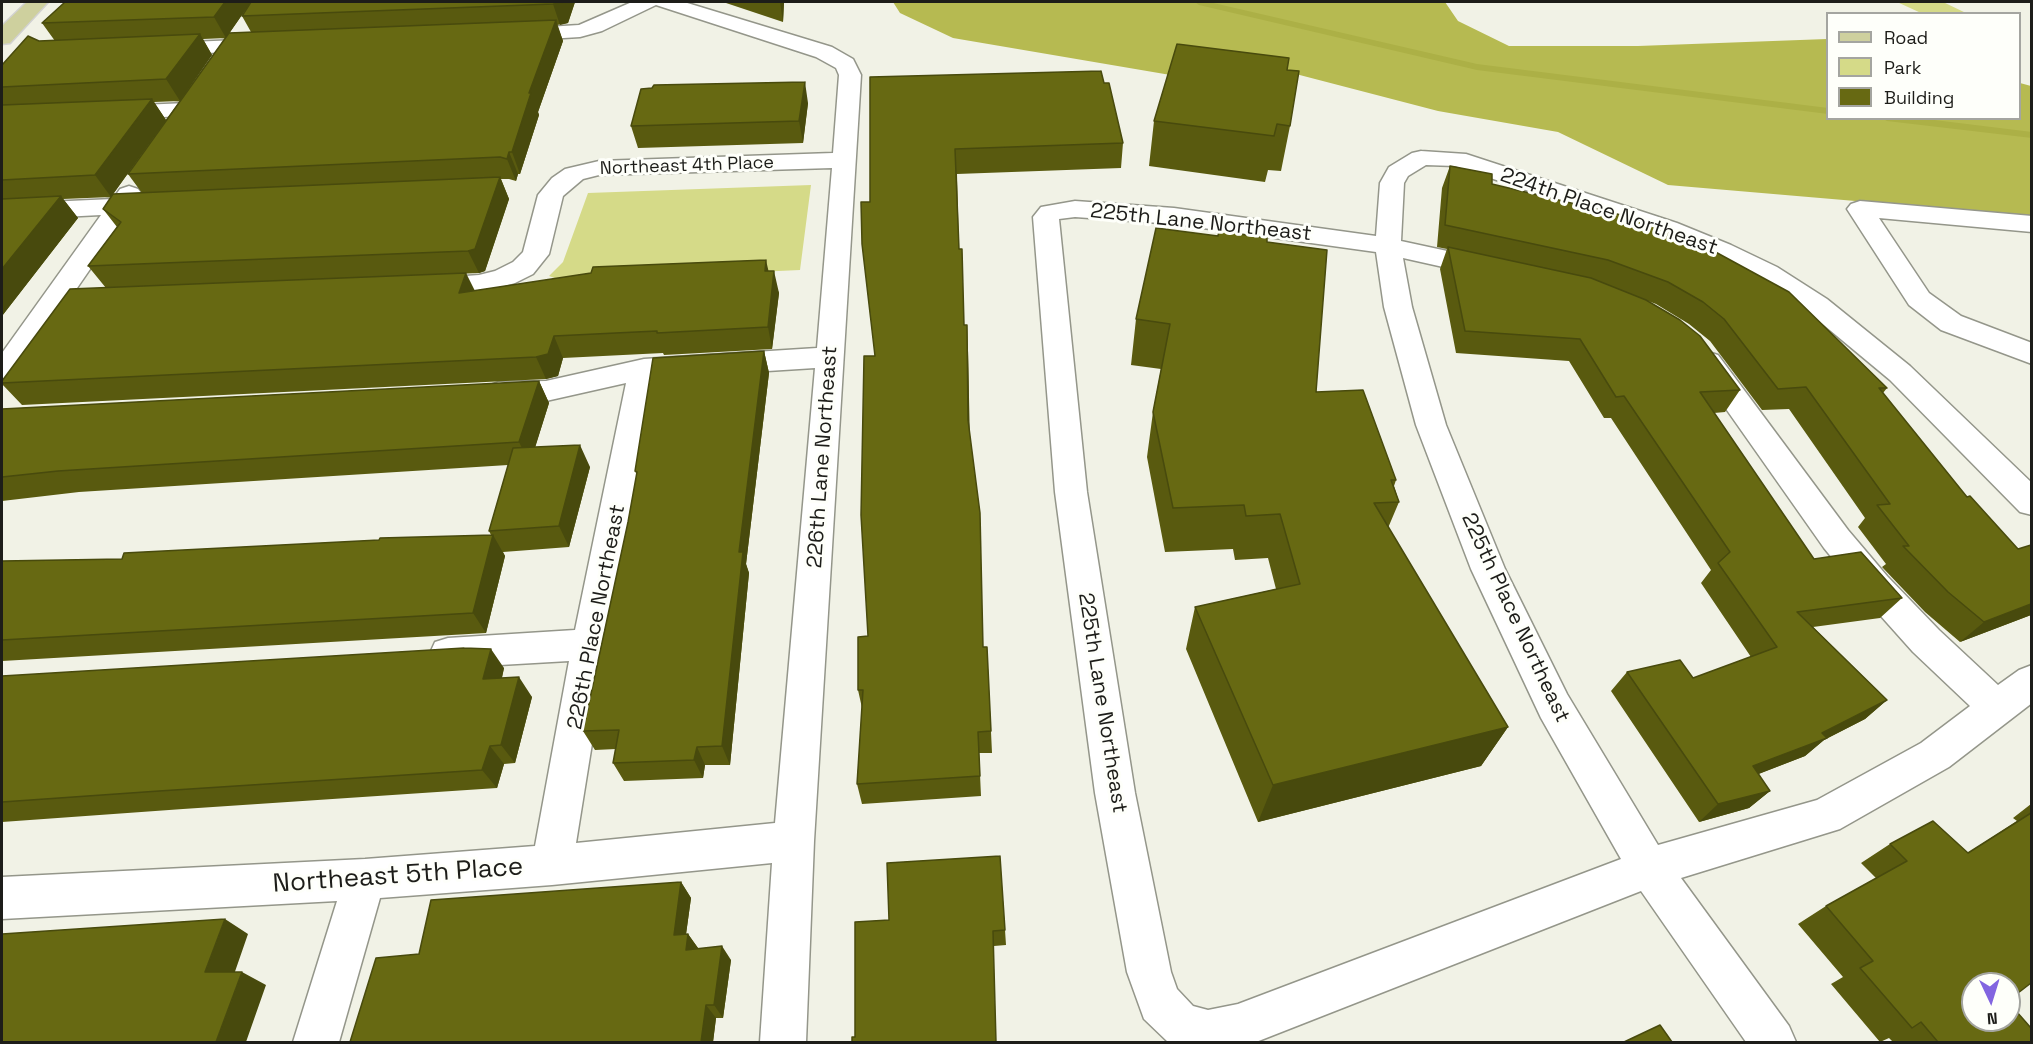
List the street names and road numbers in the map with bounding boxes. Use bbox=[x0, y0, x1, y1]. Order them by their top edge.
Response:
street label: Northeast 4th Place bbox=[600, 152, 774, 180]
street label: 224th Place Northeast bbox=[1497, 163, 1721, 261]
street label: 225th Lane Northeast bbox=[1089, 199, 1313, 247]
street label: 226th Lane Northeast bbox=[803, 345, 843, 569]
street label: 226th Place Northeast bbox=[563, 503, 631, 731]
street label: 225th Place Northeast bbox=[1455, 509, 1575, 727]
street label: 225th Lane Northeast bbox=[1072, 591, 1132, 815]
street label: Northeast 5th Place bbox=[272, 852, 524, 900]

